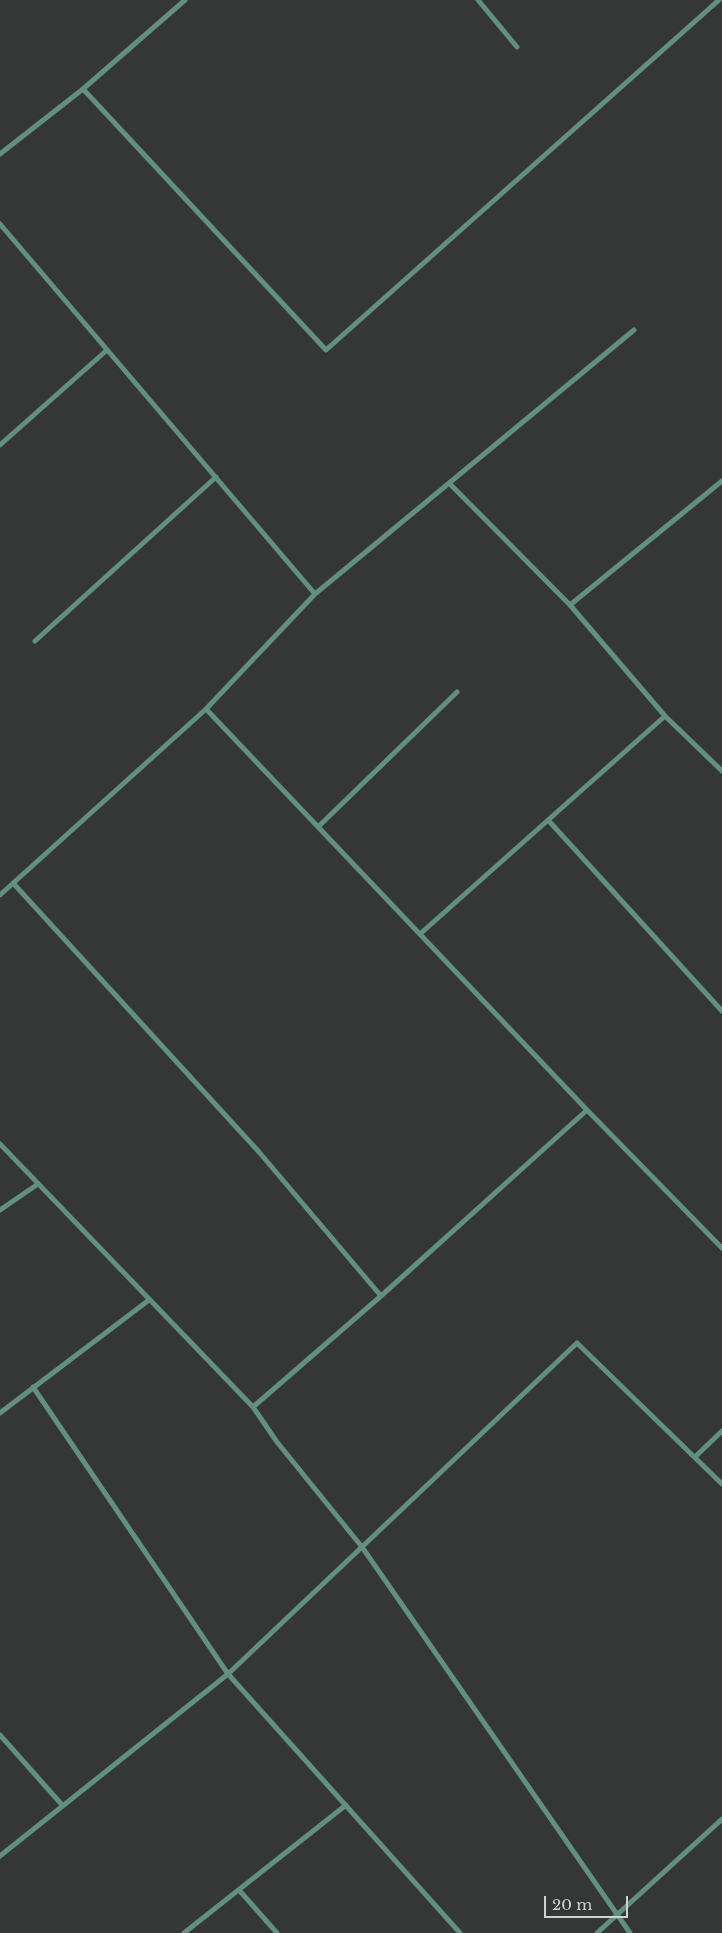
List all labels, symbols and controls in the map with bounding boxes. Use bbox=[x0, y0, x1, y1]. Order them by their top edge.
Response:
scale bar bbox=[547, 1886, 631, 1918]
text: 20 m bbox=[552, 1895, 592, 1914]

